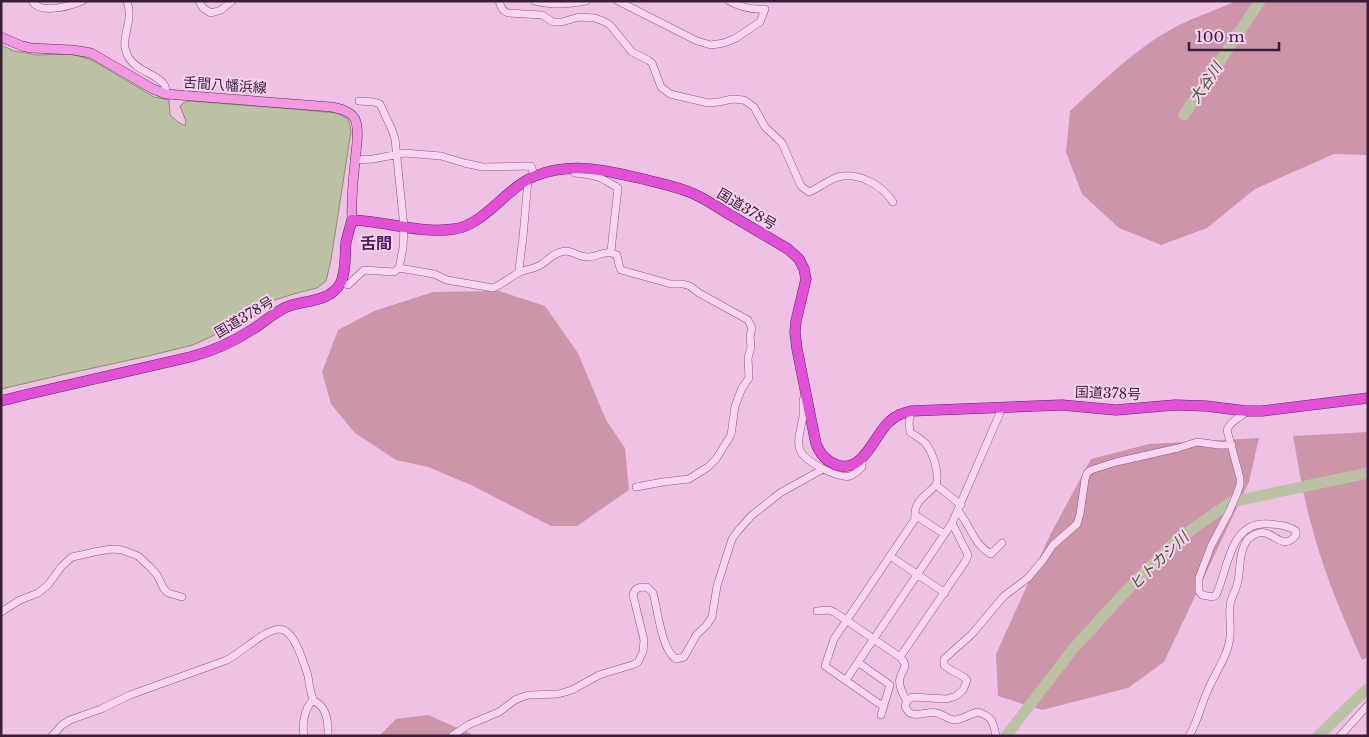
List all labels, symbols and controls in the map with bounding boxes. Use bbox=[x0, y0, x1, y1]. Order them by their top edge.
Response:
scale bar bbox=[1189, 20, 1279, 52]
text: 100 m bbox=[1196, 27, 1245, 46]
water label: 大谷川 bbox=[1185, 57, 1227, 107]
street label: 舌間八幡浜線 bbox=[182, 73, 268, 97]
street label: 国道378号 bbox=[714, 184, 780, 234]
district label: 舌間 bbox=[360, 233, 392, 253]
street label: 国道378号 bbox=[211, 292, 277, 342]
street label: 国道378号 bbox=[1075, 383, 1141, 403]
water label: ヒトカシ川 bbox=[1125, 526, 1194, 594]

